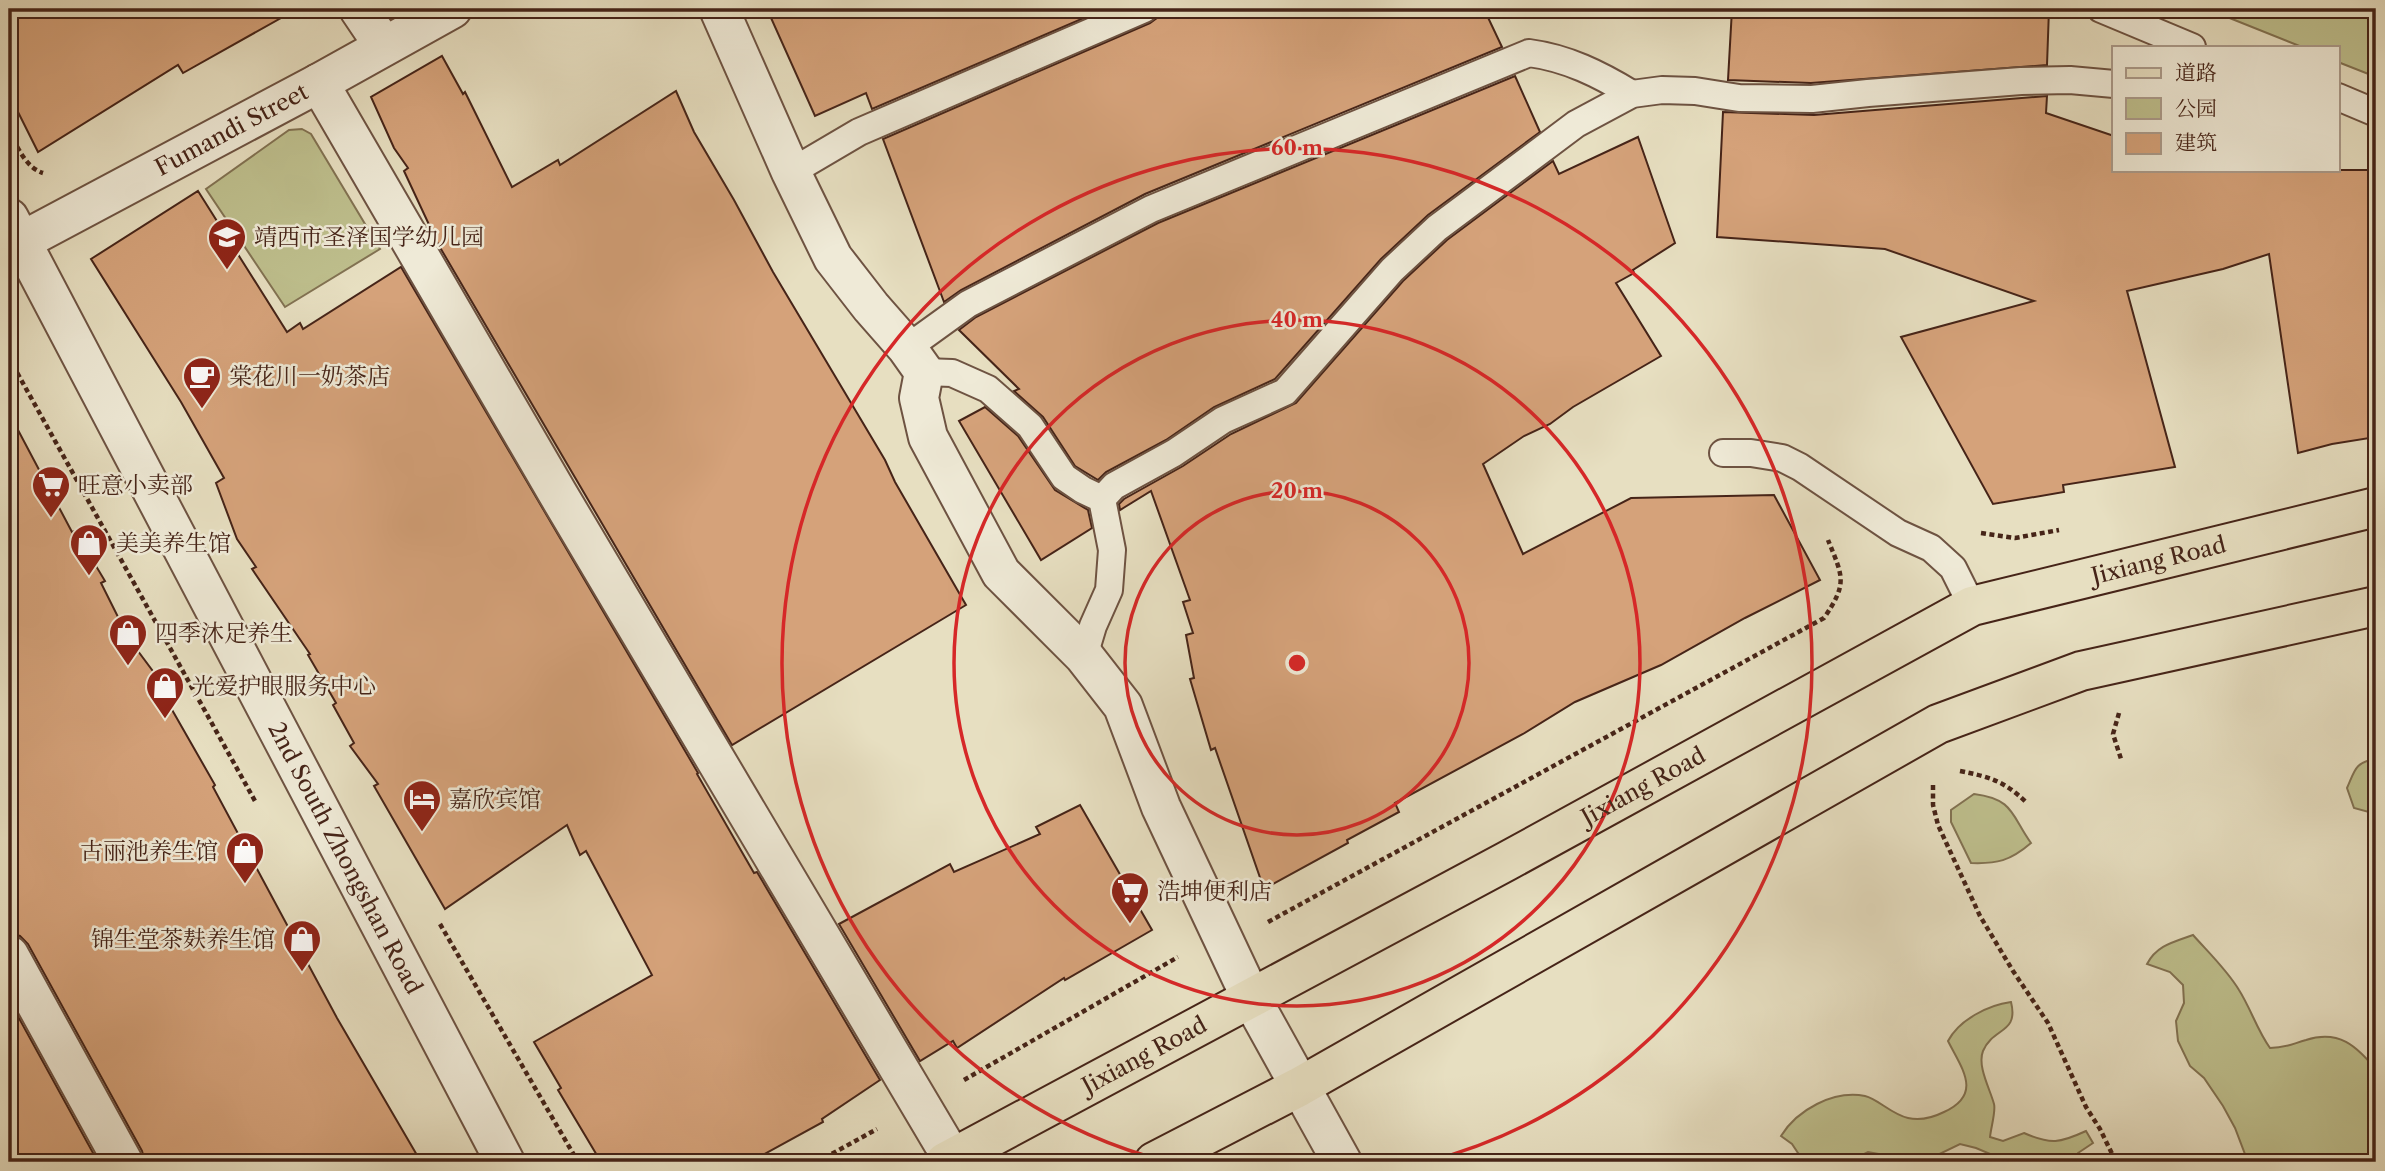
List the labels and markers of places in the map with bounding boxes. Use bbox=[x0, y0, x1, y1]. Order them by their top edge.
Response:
school or university icon: 靖西市圣泽国学幼儿园 bbox=[206, 216, 248, 271]
place label: 靖西市圣泽国学幼儿园 bbox=[254, 223, 484, 251]
cafe icon: 棠花川一奶茶店 bbox=[181, 355, 223, 410]
place label: 棠花川一奶茶店 bbox=[229, 362, 390, 390]
supermarket icon: 旺意小卖部 bbox=[30, 464, 72, 519]
place label: 旺意小卖部 bbox=[78, 471, 193, 499]
shop icon: 美美养生馆 bbox=[68, 522, 110, 577]
place label: 美美养生馆 bbox=[116, 529, 231, 557]
shop icon: 四季沐足养生 bbox=[107, 612, 149, 667]
place label: 四季沐足养生 bbox=[155, 619, 293, 647]
centre of rings bbox=[1285, 651, 1309, 675]
shop icon: 光爱护眼服务中心 bbox=[144, 665, 186, 720]
place label: 光爱护眼服务中心 bbox=[192, 672, 376, 700]
hotel icon: 嘉欣宾馆 bbox=[401, 778, 443, 833]
place label: 嘉欣宾馆 bbox=[449, 785, 541, 813]
shop icon: 古丽池养生馆 bbox=[224, 830, 266, 885]
place label: 古丽池养生馆 bbox=[80, 837, 218, 865]
supermarket icon: 浩坤便利店 bbox=[1109, 870, 1151, 925]
place label: 浩坤便利店 bbox=[1157, 877, 1272, 905]
shop icon: 锦生堂茶麸养生馆 bbox=[281, 918, 323, 973]
place label: 锦生堂茶麸养生馆 bbox=[91, 925, 275, 953]

